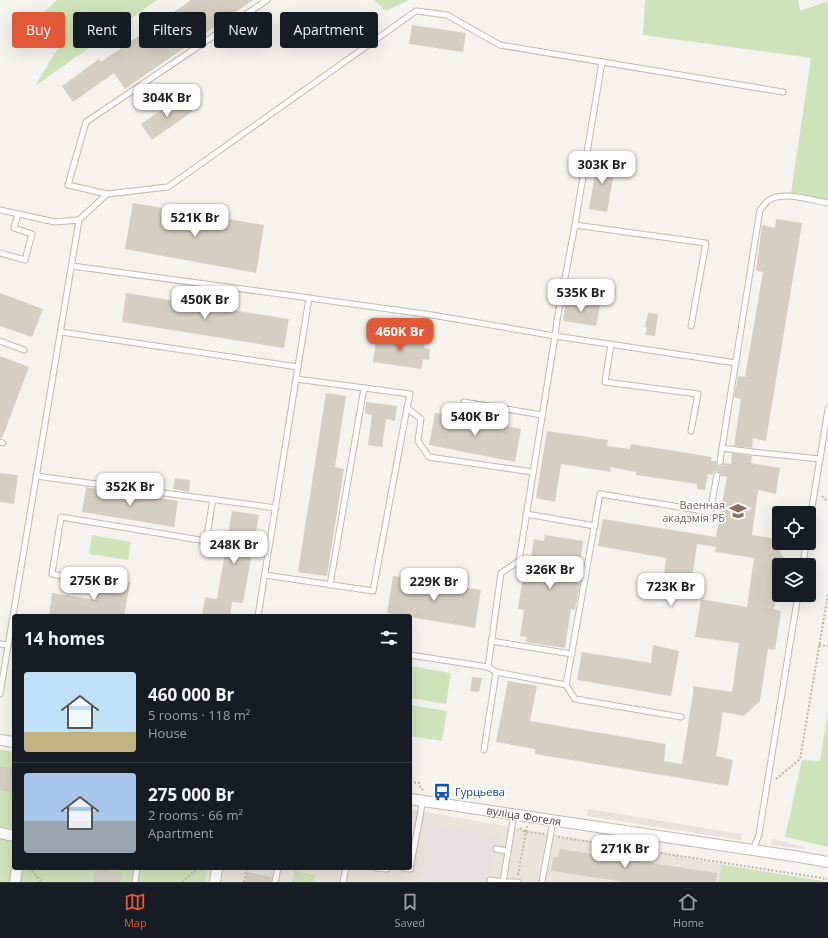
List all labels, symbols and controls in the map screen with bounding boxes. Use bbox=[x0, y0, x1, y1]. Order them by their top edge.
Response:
chip: Buy bbox=[12, 12, 65, 48]
chip: Rent bbox=[73, 12, 131, 48]
chip: Filters bbox=[139, 12, 206, 48]
chip: New bbox=[214, 12, 272, 48]
chip: Apartment bbox=[280, 12, 378, 48]
pin: 304K Br bbox=[130, 84, 204, 118]
text: 304K Br bbox=[143, 88, 191, 106]
pin: 303K Br bbox=[565, 151, 639, 185]
text: 303K Br bbox=[578, 155, 626, 173]
pin: 521K Br bbox=[158, 204, 232, 238]
text: 521K Br bbox=[171, 208, 219, 226]
pin: 535K Br bbox=[544, 279, 618, 313]
text: 535K Br bbox=[557, 283, 605, 301]
pin: 450K Br bbox=[168, 286, 242, 320]
text: 450K Br bbox=[181, 290, 229, 308]
pin: 460K Br bbox=[363, 318, 437, 352]
text: 460K Br bbox=[376, 322, 424, 340]
pin: 540K Br bbox=[438, 403, 512, 437]
text: 540K Br bbox=[451, 407, 499, 425]
pin: 352K Br bbox=[93, 473, 167, 507]
text: 352K Br bbox=[106, 477, 154, 495]
place label: Ваенная акадэмія РБ bbox=[662, 497, 725, 525]
school or university icon: Ваенная акадэмія РБ bbox=[728, 501, 748, 521]
map controls bbox=[772, 506, 816, 602]
button: locate bbox=[772, 506, 816, 550]
pin: 248K Br bbox=[197, 531, 271, 565]
text: 248K Br bbox=[210, 535, 258, 553]
pin: 326K Br bbox=[513, 556, 587, 590]
button: layers bbox=[772, 558, 816, 602]
text: 326K Br bbox=[526, 560, 574, 578]
pin: 275K Br bbox=[57, 567, 131, 601]
pin: 229K Br bbox=[397, 568, 471, 602]
text: 275K Br bbox=[70, 571, 118, 589]
text: 229K Br bbox=[410, 572, 458, 590]
pin: 723K Br bbox=[634, 573, 708, 607]
text: 723K Br bbox=[647, 577, 695, 595]
text: 14 homes bbox=[24, 627, 105, 650]
icon: filters bbox=[378, 627, 400, 649]
text: 460 000 Br bbox=[148, 683, 234, 706]
icon: home bbox=[56, 688, 104, 736]
text: 5 rooms · 118 m² bbox=[148, 706, 250, 724]
text: House bbox=[148, 724, 187, 742]
bus stop icon: Гурцьева bbox=[432, 782, 452, 802]
text: 275 000 Br bbox=[148, 783, 234, 806]
place label: Гурцьева bbox=[455, 784, 505, 799]
icon: home bbox=[56, 789, 104, 837]
street label: вуліца Фогеля bbox=[486, 802, 563, 829]
text: 2 rooms · 66 m² bbox=[148, 806, 243, 824]
text: Apartment bbox=[148, 824, 213, 842]
pin: 271K Br bbox=[588, 835, 662, 869]
text: 271K Br bbox=[601, 839, 649, 857]
tab: Map bbox=[124, 891, 147, 930]
tab: Saved bbox=[395, 891, 425, 930]
tab: Home bbox=[673, 891, 704, 930]

